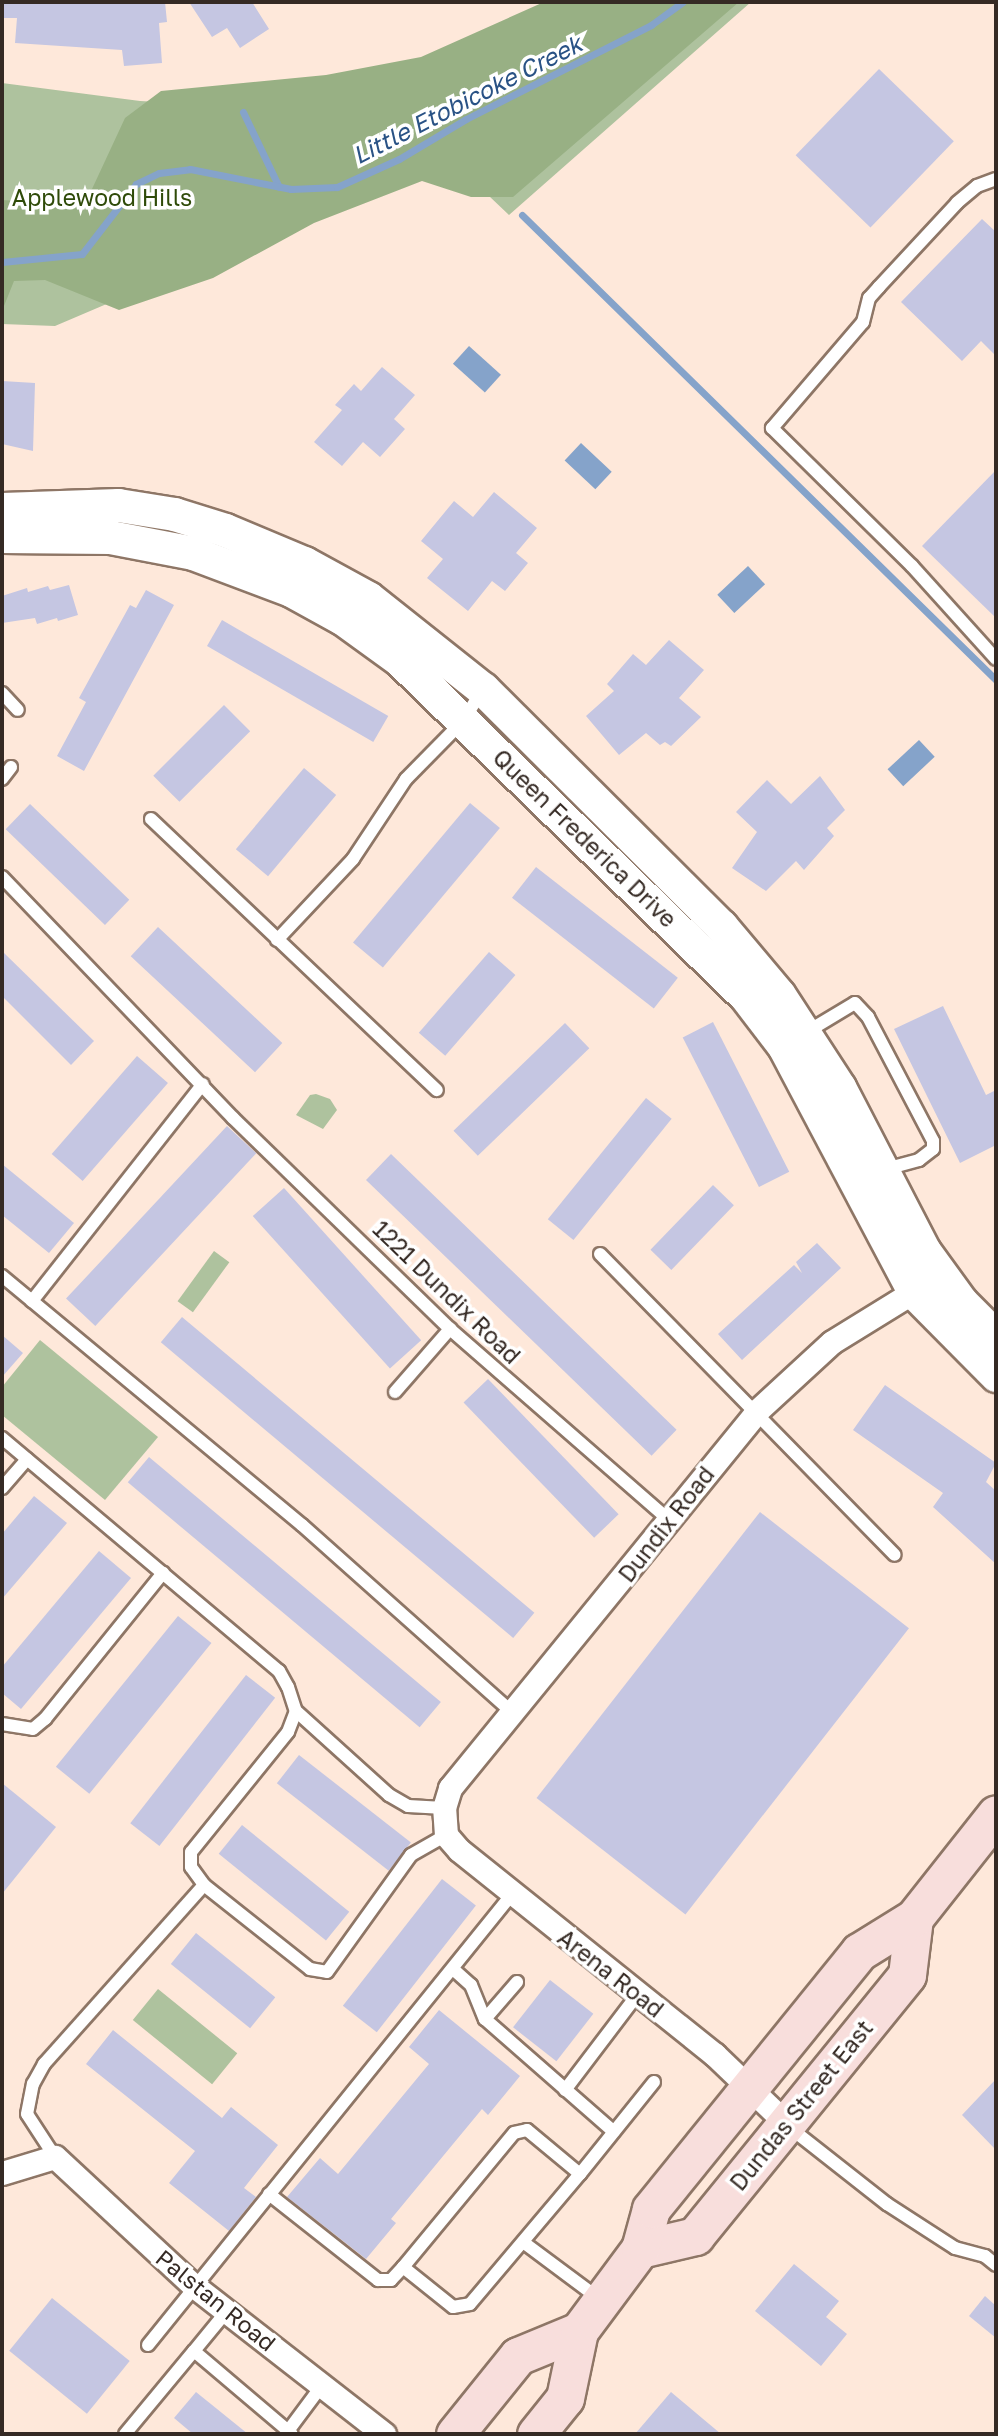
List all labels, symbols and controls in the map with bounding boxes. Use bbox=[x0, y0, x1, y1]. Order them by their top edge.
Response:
water label: Little Etobicoke Creek bbox=[347, 29, 587, 169]
park label: Applewood Hills bbox=[12, 183, 192, 211]
street label: Queen Frederica Drive bbox=[488, 743, 682, 933]
street label: 1221 Dundix Road bbox=[368, 1215, 526, 1369]
street label: Dundix Road bbox=[612, 1461, 720, 1587]
street label: Arena Road bbox=[553, 1923, 669, 2023]
street label: Dundas Street East bbox=[724, 2014, 878, 2196]
street label: Palstan Road bbox=[151, 2243, 281, 2357]

